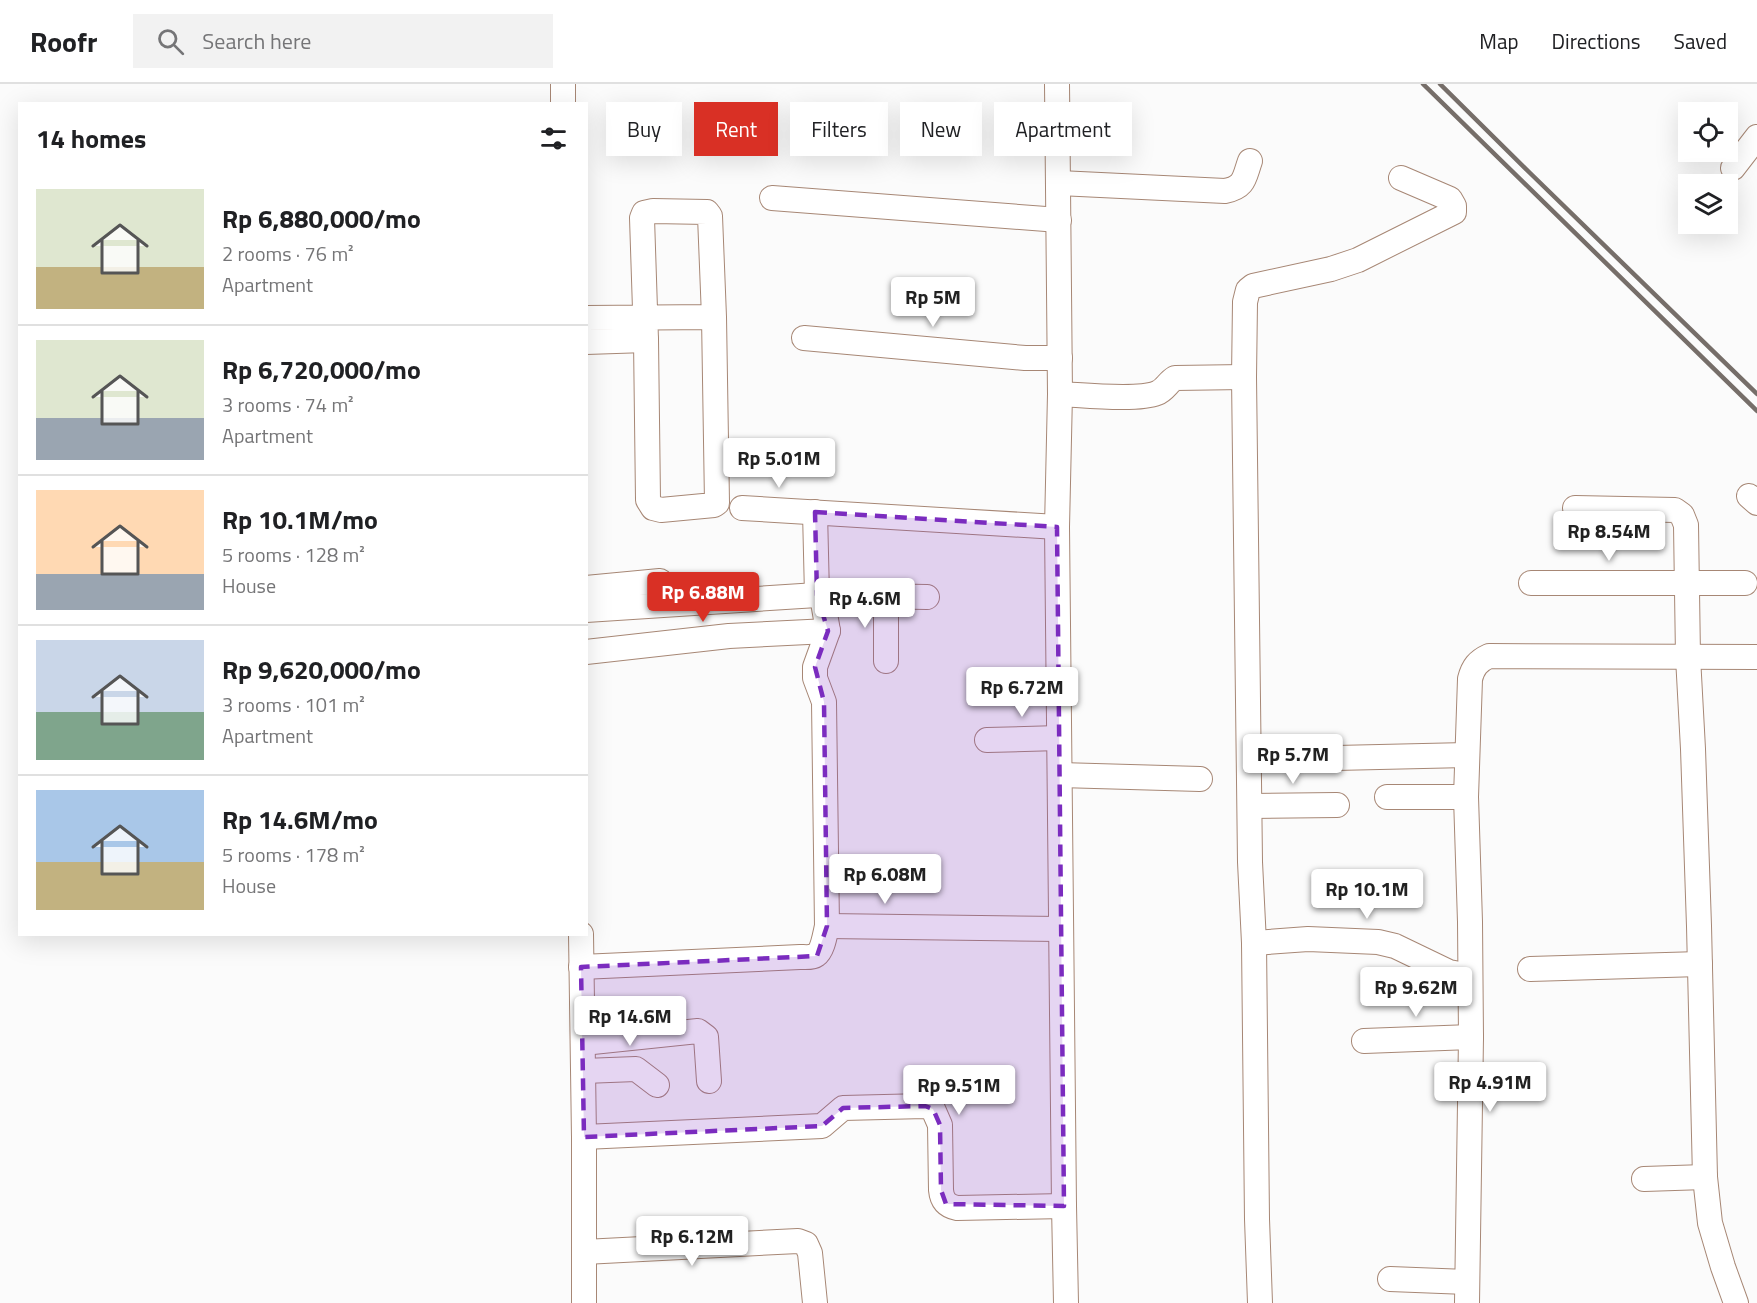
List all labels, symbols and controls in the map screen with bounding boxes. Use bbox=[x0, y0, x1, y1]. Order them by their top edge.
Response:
search box bbox=[133, 14, 553, 68]
text: Roofr bbox=[30, 20, 97, 63]
text: Search here bbox=[202, 24, 311, 58]
icon: search bbox=[154, 25, 187, 58]
text: Map bbox=[1479, 25, 1519, 57]
text: Directions bbox=[1552, 25, 1641, 57]
text: Saved bbox=[1674, 25, 1727, 57]
chip: Buy bbox=[606, 102, 682, 156]
chip: Rent bbox=[694, 102, 778, 156]
chip: Filters bbox=[790, 102, 888, 156]
chip: New bbox=[900, 102, 982, 156]
chip: Apartment bbox=[994, 102, 1132, 156]
map controls bbox=[1678, 102, 1738, 234]
button: locate bbox=[1678, 102, 1738, 162]
text: 14 homes bbox=[36, 119, 146, 158]
icon: filters bbox=[537, 122, 570, 155]
button: layers bbox=[1678, 174, 1738, 234]
text: Rp 6,880,000/mo bbox=[222, 199, 421, 238]
icon: home bbox=[84, 213, 156, 285]
text: 2 rooms · 76 m² bbox=[222, 238, 354, 269]
text: Apartment bbox=[222, 269, 313, 300]
pin: Rp 5M bbox=[891, 277, 975, 328]
text: Rp 5M bbox=[905, 281, 961, 312]
text: Rp 6,720,000/mo bbox=[222, 350, 421, 389]
icon: home bbox=[84, 364, 156, 436]
text: 3 rooms · 74 m² bbox=[222, 389, 354, 420]
text: Apartment bbox=[222, 420, 313, 451]
pin: Rp 5.01M bbox=[717, 438, 841, 489]
text: Rp 5.01M bbox=[737, 442, 821, 473]
text: Rp 10.1M/mo bbox=[222, 500, 378, 539]
pin: Rp 8.54M bbox=[1547, 511, 1671, 562]
icon: home bbox=[84, 514, 156, 586]
text: Rp 8.54M bbox=[1567, 515, 1651, 546]
text: 5 rooms · 128 m² bbox=[222, 539, 365, 570]
text: House bbox=[222, 570, 276, 601]
pin: Rp 6.88M bbox=[641, 572, 765, 623]
text: Rp 6.88M bbox=[661, 576, 745, 607]
pin: Rp 4.6M bbox=[810, 578, 920, 629]
text: Rp 4.6M bbox=[829, 582, 901, 613]
text: Rp 9,620,000/mo bbox=[222, 650, 421, 689]
icon: home bbox=[84, 664, 156, 736]
pin: Rp 6.72M bbox=[960, 667, 1084, 718]
text: Rp 6.72M bbox=[980, 671, 1064, 702]
text: 3 rooms · 101 m² bbox=[222, 689, 365, 720]
text: Apartment bbox=[222, 720, 313, 751]
pin: Rp 5.7M bbox=[1238, 734, 1348, 785]
text: Rp 5.7M bbox=[1257, 738, 1329, 769]
text: Rp 14.6M/mo bbox=[222, 800, 378, 839]
icon: home bbox=[84, 814, 156, 886]
text: 5 rooms · 178 m² bbox=[222, 839, 365, 870]
pin: Rp 6.08M bbox=[823, 854, 947, 905]
text: Rp 6.08M bbox=[843, 858, 927, 889]
pin: Rp 10.1M bbox=[1305, 869, 1429, 920]
text: House bbox=[222, 870, 276, 901]
text: Rp 10.1M bbox=[1325, 873, 1409, 904]
pin: Rp 9.62M bbox=[1354, 967, 1478, 1018]
text: Rp 9.62M bbox=[1374, 971, 1458, 1002]
pin: Rp 14.6M bbox=[568, 996, 692, 1047]
text: Rp 14.6M bbox=[588, 1000, 672, 1031]
pin: Rp 4.91M bbox=[1428, 1062, 1552, 1113]
pin: Rp 9.51M bbox=[897, 1065, 1021, 1116]
text: Rp 4.91M bbox=[1448, 1066, 1532, 1097]
text: Rp 9.51M bbox=[917, 1069, 1001, 1100]
pin: Rp 6.12M bbox=[630, 1216, 754, 1267]
text: Rp 6.12M bbox=[650, 1220, 734, 1251]

